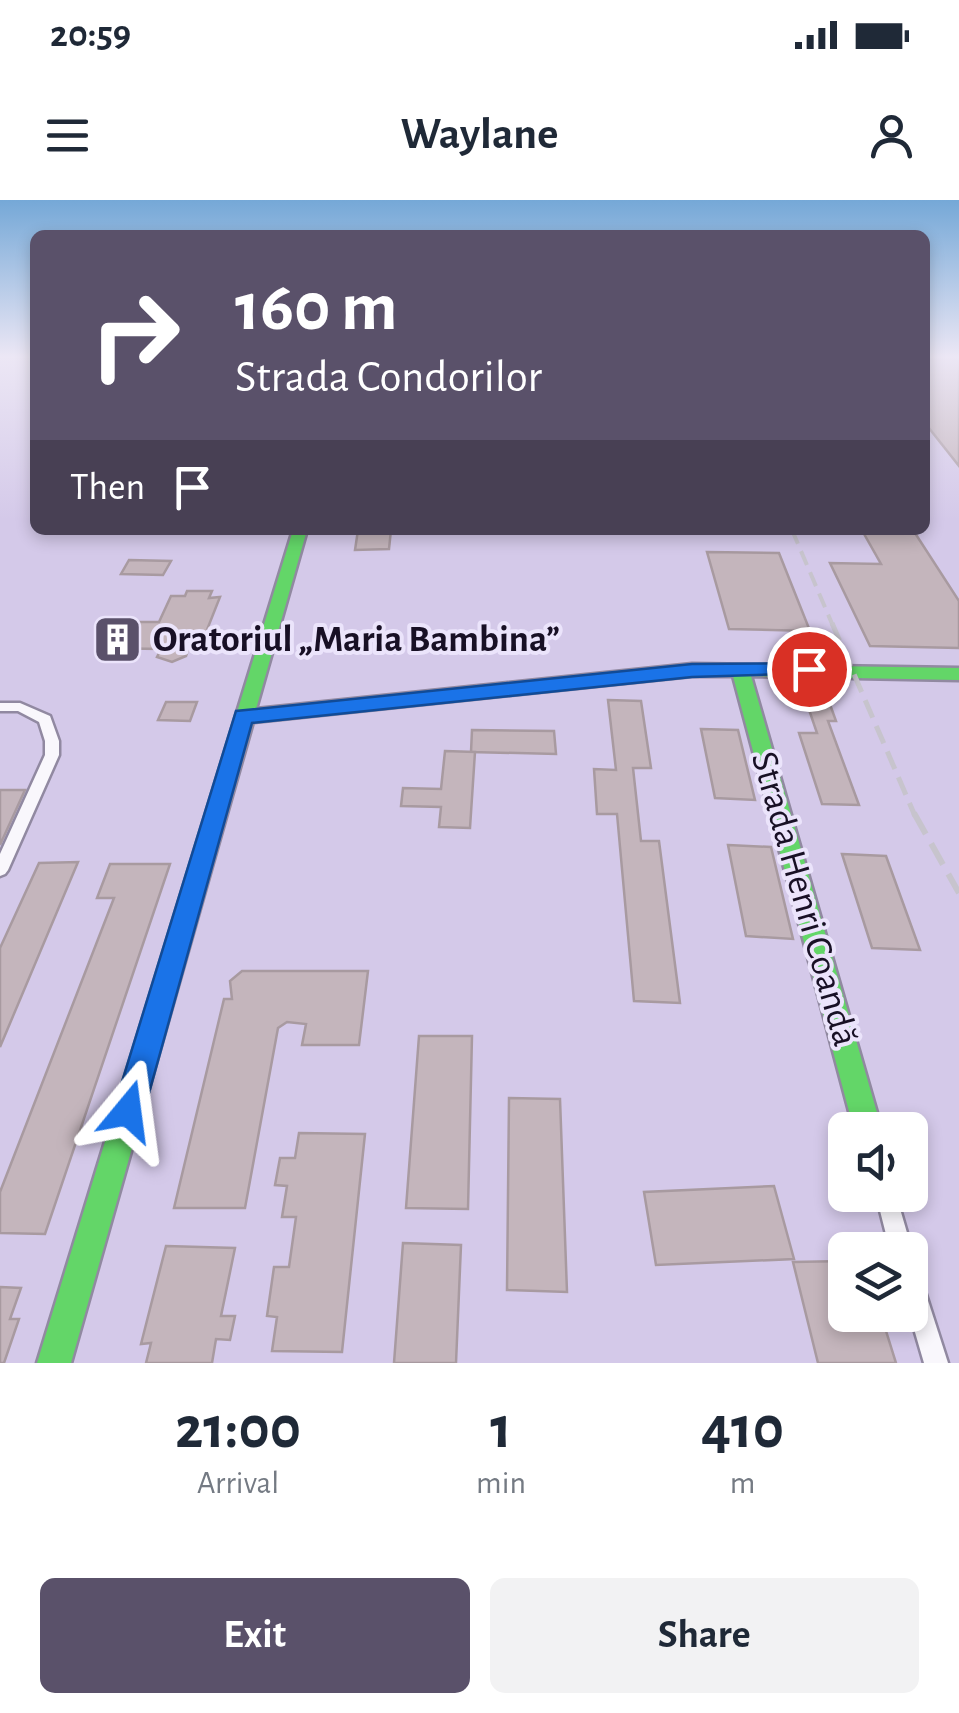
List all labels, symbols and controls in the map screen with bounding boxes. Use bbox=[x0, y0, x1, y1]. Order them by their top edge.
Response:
text: 20:59 bbox=[50, 16, 131, 54]
icon: menu bbox=[40, 108, 95, 163]
icon: person bbox=[864, 108, 919, 163]
text: Waylane bbox=[401, 112, 558, 157]
icon: right bbox=[70, 270, 200, 400]
text: 160 m bbox=[235, 273, 398, 343]
text: Strada Condorilor bbox=[235, 355, 542, 400]
icon: arrive bbox=[165, 460, 220, 515]
text: Then bbox=[70, 469, 145, 507]
building icon: Oratoriul „Maria Bambina” bbox=[92, 614, 144, 666]
place label: Oratoriul „Maria Bambina” bbox=[153, 621, 560, 659]
pin bbox=[767, 627, 852, 712]
icon: arrive bbox=[782, 642, 837, 697]
street label: Strada Henri Coandă bbox=[744, 747, 864, 1051]
position arrow bbox=[76, 1059, 180, 1163]
map controls bbox=[828, 1112, 928, 1332]
button: sound bbox=[828, 1112, 928, 1212]
button: layers bbox=[828, 1232, 928, 1332]
text: 21:00 bbox=[175, 1399, 301, 1459]
text: 1 bbox=[490, 1399, 512, 1459]
text: 410 bbox=[701, 1399, 784, 1459]
text: Arrival bbox=[197, 1467, 279, 1499]
text: min bbox=[476, 1467, 526, 1499]
text: m bbox=[730, 1467, 755, 1499]
button: Exit bbox=[40, 1578, 470, 1693]
button: Share bbox=[490, 1578, 919, 1693]

